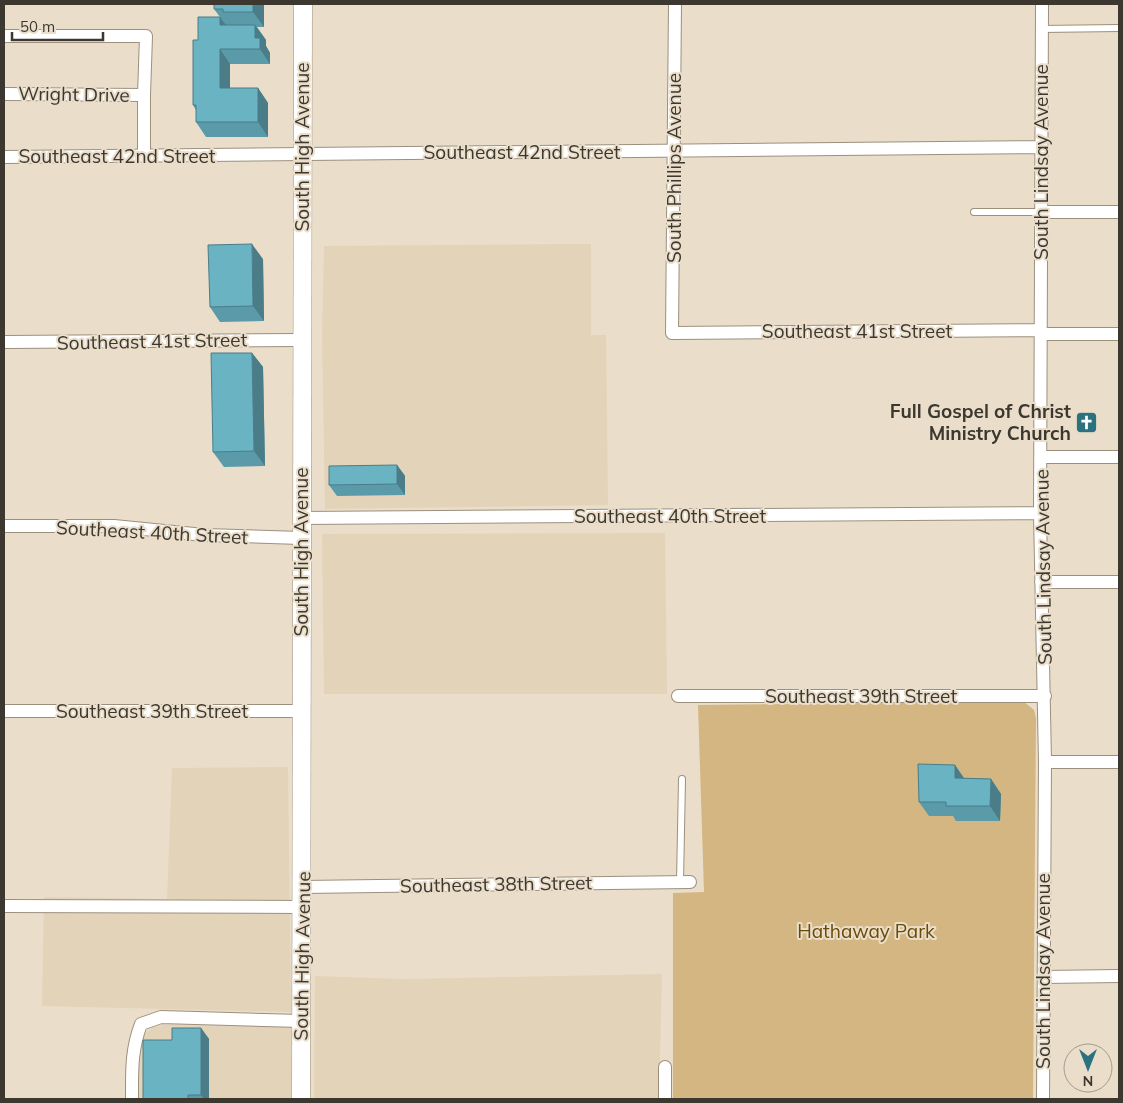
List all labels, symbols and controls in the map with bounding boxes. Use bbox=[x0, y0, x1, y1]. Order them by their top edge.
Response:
scale bar bbox=[12, 10, 104, 42]
text: 50 m bbox=[20, 17, 55, 36]
street label: South High Avenue bbox=[290, 62, 314, 232]
street label: South Lindsay Avenue bbox=[1029, 64, 1053, 260]
street label: South Phillips Avenue bbox=[662, 73, 686, 263]
street label: Wright Drive bbox=[18, 81, 130, 107]
street label: Southeast 42nd Street bbox=[424, 140, 621, 164]
street label: Southeast 42nd Street bbox=[19, 144, 216, 168]
street label: Southeast 41st Street bbox=[762, 319, 953, 343]
street label: Southeast 41st Street bbox=[57, 327, 248, 355]
place label: Full Gospel of Christ Ministry Church bbox=[890, 399, 1071, 445]
church icon: Full Gospel of Christ Ministry Church bbox=[1075, 410, 1099, 434]
street label: South High Avenue bbox=[289, 467, 313, 637]
street label: South Lindsay Avenue bbox=[1029, 469, 1057, 665]
street label: Southeast 40th Street bbox=[574, 504, 766, 528]
street label: Southeast 40th Street bbox=[55, 515, 249, 549]
street label: Southeast 39th Street bbox=[765, 684, 957, 708]
street label: Southeast 39th Street bbox=[56, 699, 248, 723]
street label: Southeast 38th Street bbox=[400, 870, 593, 898]
street label: South High Avenue bbox=[289, 871, 315, 1041]
street label: South Lindsay Avenue bbox=[1031, 873, 1055, 1069]
park label: Hathaway Park bbox=[797, 919, 935, 943]
north arrow bbox=[1063, 1043, 1113, 1093]
text: N bbox=[1083, 1072, 1093, 1090]

